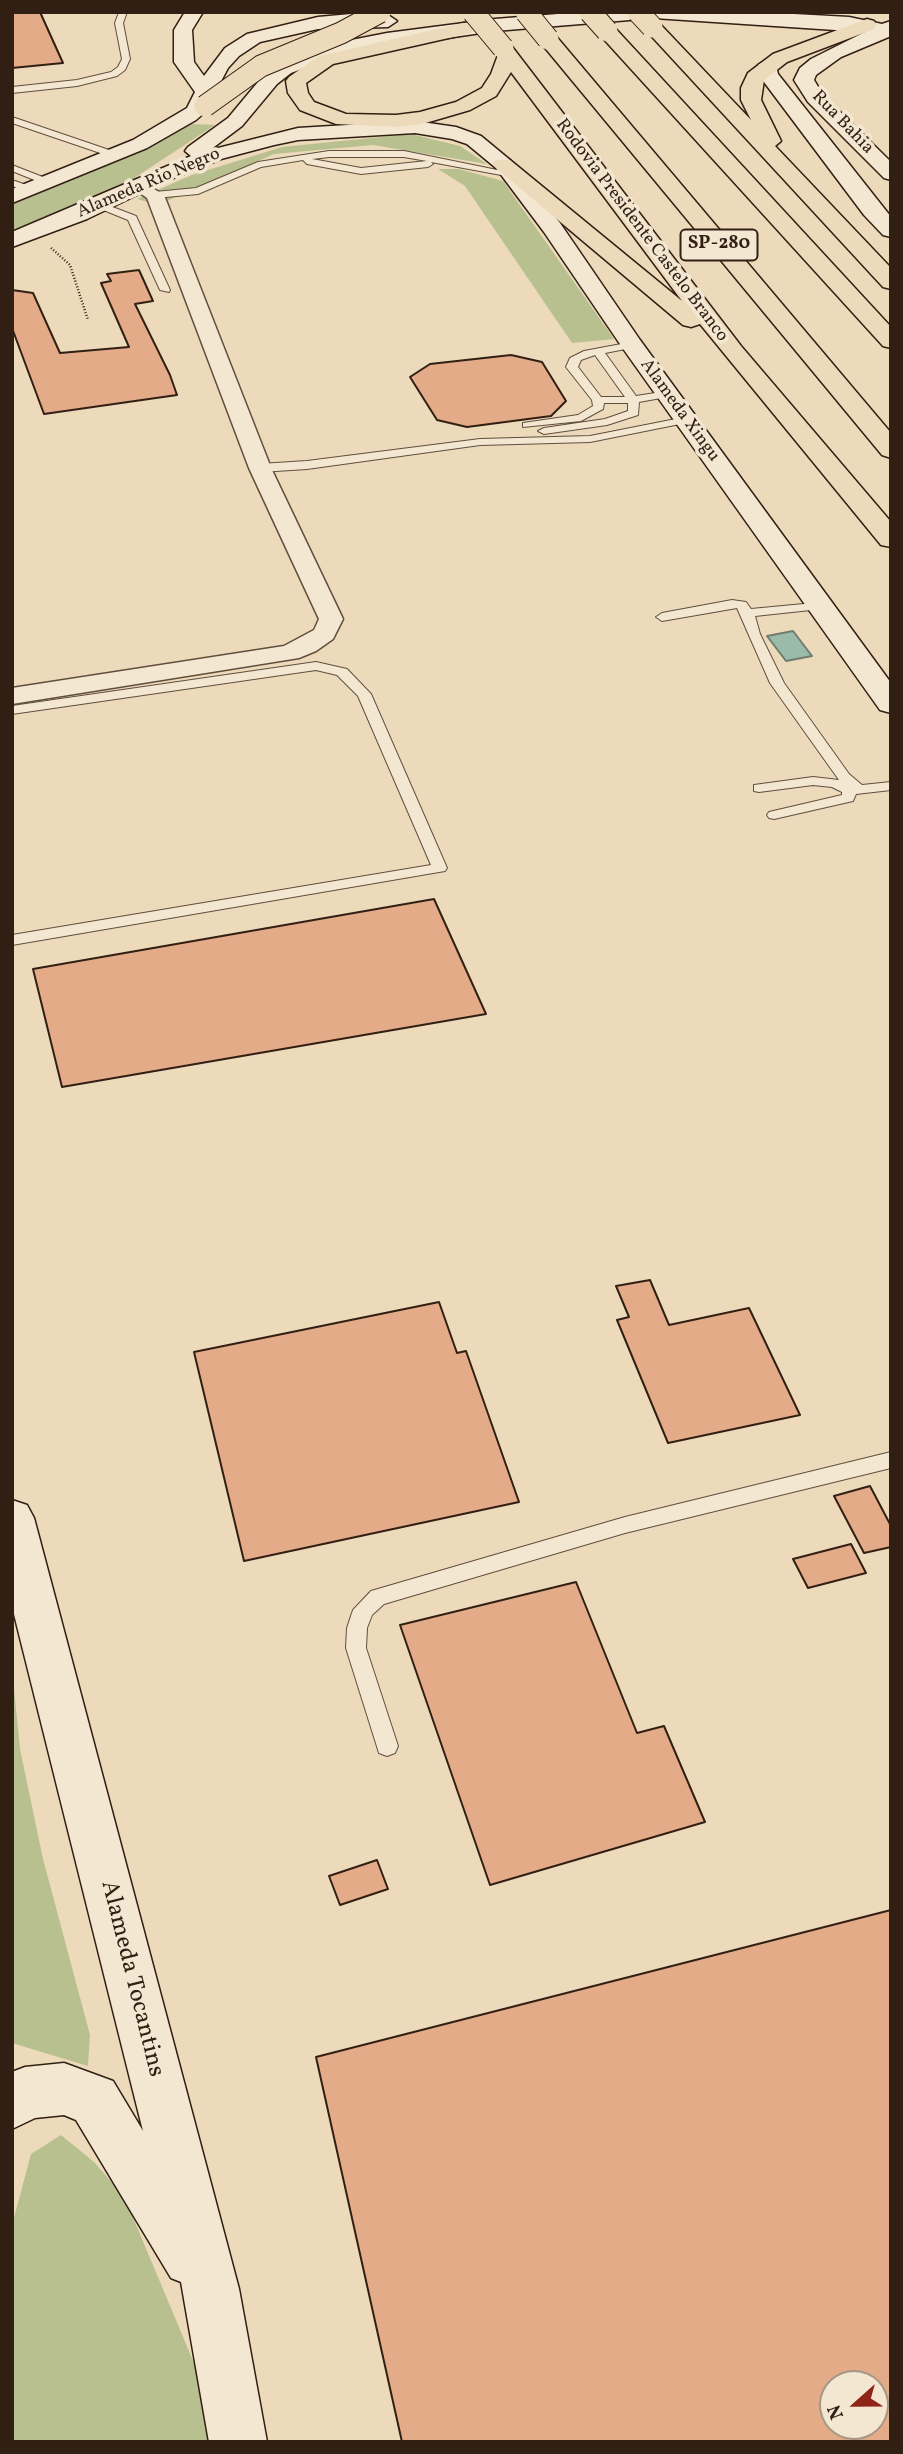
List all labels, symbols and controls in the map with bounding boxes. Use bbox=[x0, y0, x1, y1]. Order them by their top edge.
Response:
street label: Rua Bahia bbox=[806, 87, 878, 159]
street label: Rodovia Presidente Castelo Branco bbox=[550, 115, 732, 347]
street label: Alameda Rio Negro bbox=[74, 144, 224, 224]
road number: SP-280 bbox=[680, 230, 758, 260]
street label: Alameda Xingu bbox=[634, 355, 724, 467]
street label: Alameda Tocantins bbox=[93, 1878, 169, 2080]
north arrow bbox=[819, 2370, 889, 2440]
text: N bbox=[822, 2401, 851, 2423]

